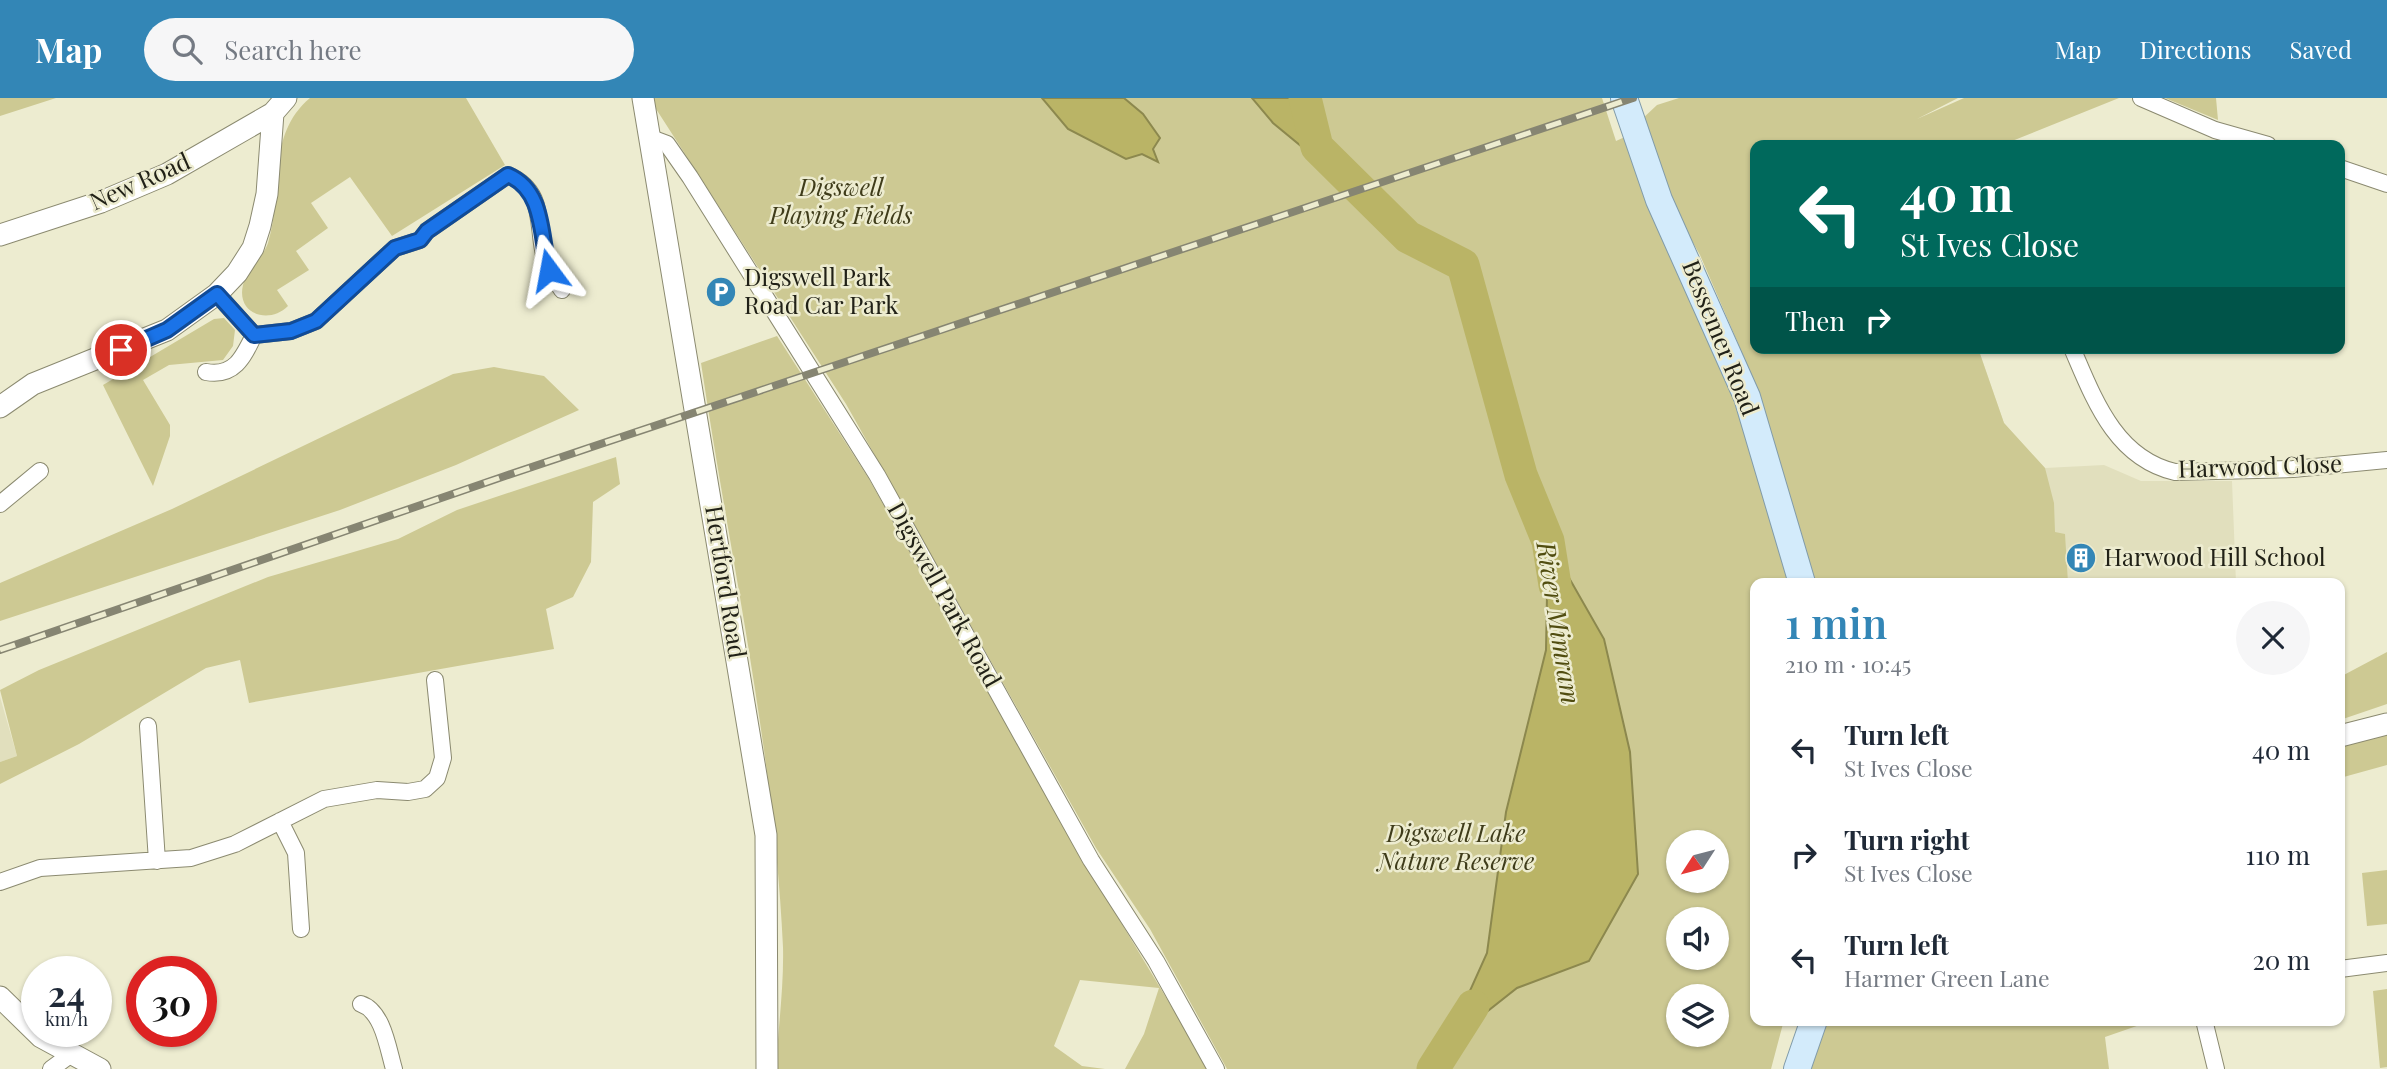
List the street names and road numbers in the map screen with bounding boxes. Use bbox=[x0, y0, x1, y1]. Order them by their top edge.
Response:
street label: New Road bbox=[84, 144, 195, 217]
street label: Bessemer Road bbox=[1676, 255, 1768, 420]
street label: Harwood Close bbox=[2177, 446, 2343, 484]
street label: Digswell Park Road bbox=[882, 496, 1010, 692]
street label: Hertford Road bbox=[699, 503, 755, 661]

